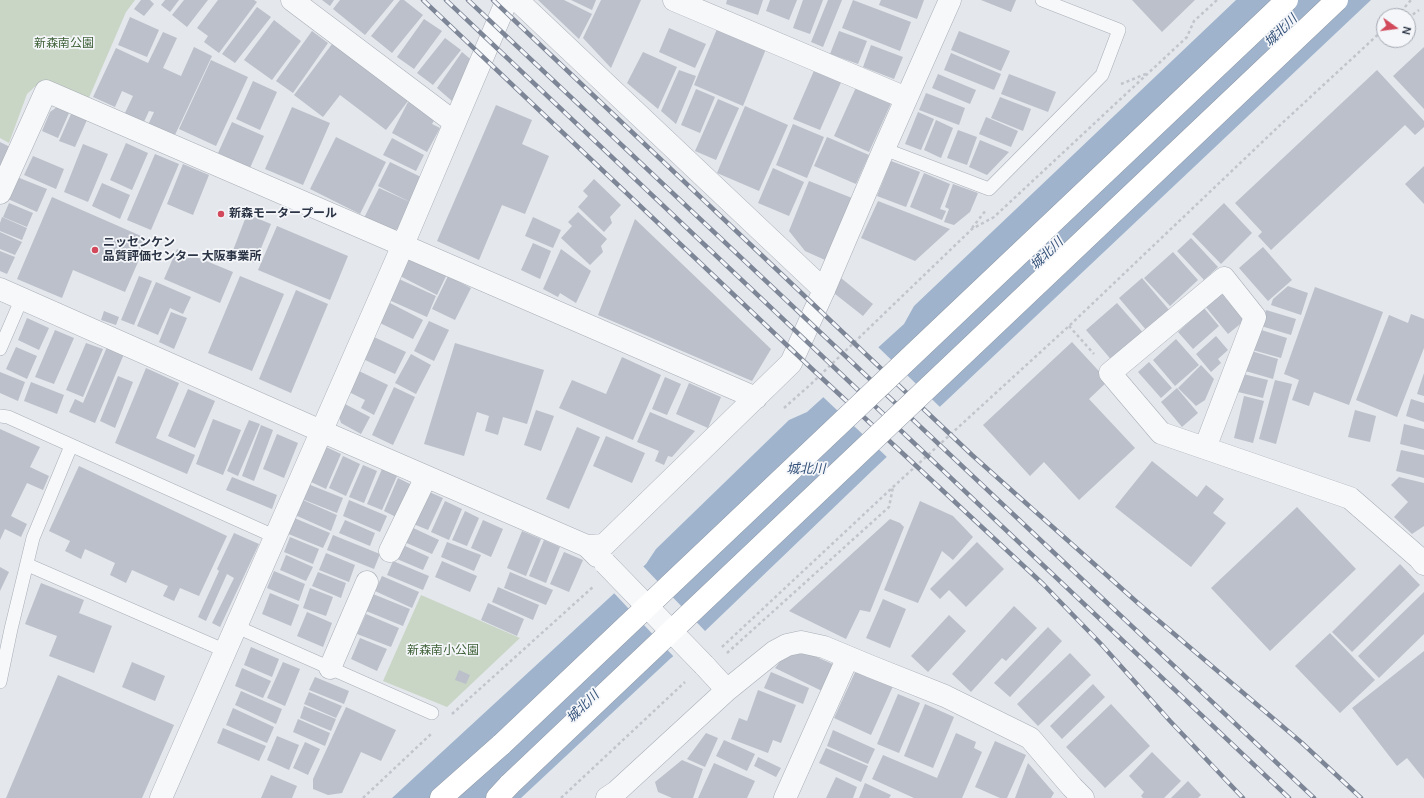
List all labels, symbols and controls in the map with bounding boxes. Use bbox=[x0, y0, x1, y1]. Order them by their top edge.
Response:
north arrow bbox=[1376, 8, 1416, 48]
water label: 城北川 bbox=[1262, 12, 1300, 50]
text: N bbox=[1399, 25, 1415, 36]
park label: 新森南公園 bbox=[34, 37, 94, 51]
place label: 新森モータープール bbox=[229, 207, 337, 221]
marker: 新森モータープール bbox=[216, 209, 226, 219]
water label: 城北川 bbox=[1028, 235, 1066, 273]
place label: ニッセンケン 品質評価センター 大阪事業所 bbox=[103, 236, 261, 264]
marker: ニッセンケン 品質評価センター 大阪事業所 bbox=[90, 245, 100, 255]
water label: 城北川 bbox=[787, 461, 825, 477]
park label: 新森南小公園 bbox=[407, 644, 479, 658]
water label: 城北川 bbox=[564, 688, 602, 726]

